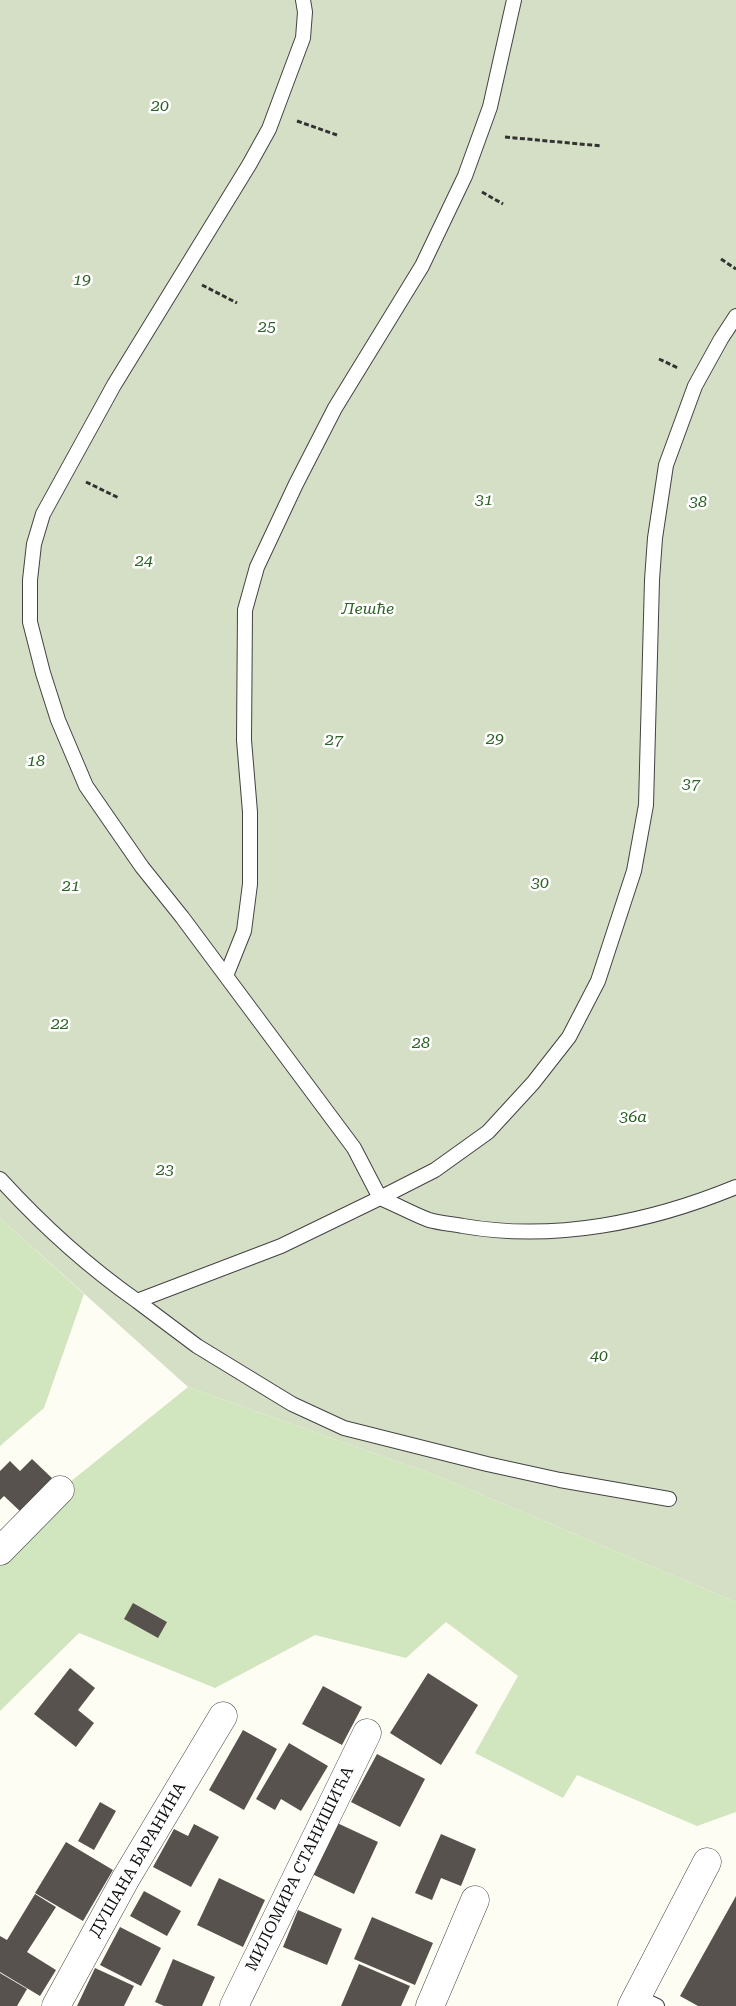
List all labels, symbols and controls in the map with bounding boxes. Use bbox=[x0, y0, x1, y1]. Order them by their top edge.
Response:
park label: 20 bbox=[151, 96, 169, 116]
park label: 19 bbox=[73, 270, 91, 290]
park label: 25 bbox=[258, 317, 276, 337]
park label: 31 bbox=[475, 490, 493, 510]
park label: 38 bbox=[689, 492, 707, 512]
park label: 24 bbox=[135, 551, 153, 571]
park label: Лешће bbox=[342, 599, 394, 619]
park label: 29 bbox=[486, 729, 504, 749]
park label: 27 bbox=[325, 730, 343, 750]
park label: 18 bbox=[27, 751, 45, 771]
park label: 37 bbox=[682, 774, 700, 794]
park label: 30 bbox=[531, 873, 549, 893]
park label: 21 bbox=[62, 876, 80, 896]
park label: 22 bbox=[51, 1014, 69, 1034]
park label: 28 bbox=[412, 1033, 430, 1053]
park label: 36a bbox=[619, 1107, 647, 1127]
park label: 23 bbox=[156, 1160, 174, 1180]
park label: 40 bbox=[590, 1346, 608, 1366]
street label: МИЛОМИРА СТАНИШИЋА bbox=[242, 1764, 358, 1974]
street label: ДУШАНА БАРАНИНА bbox=[86, 1779, 190, 1941]

